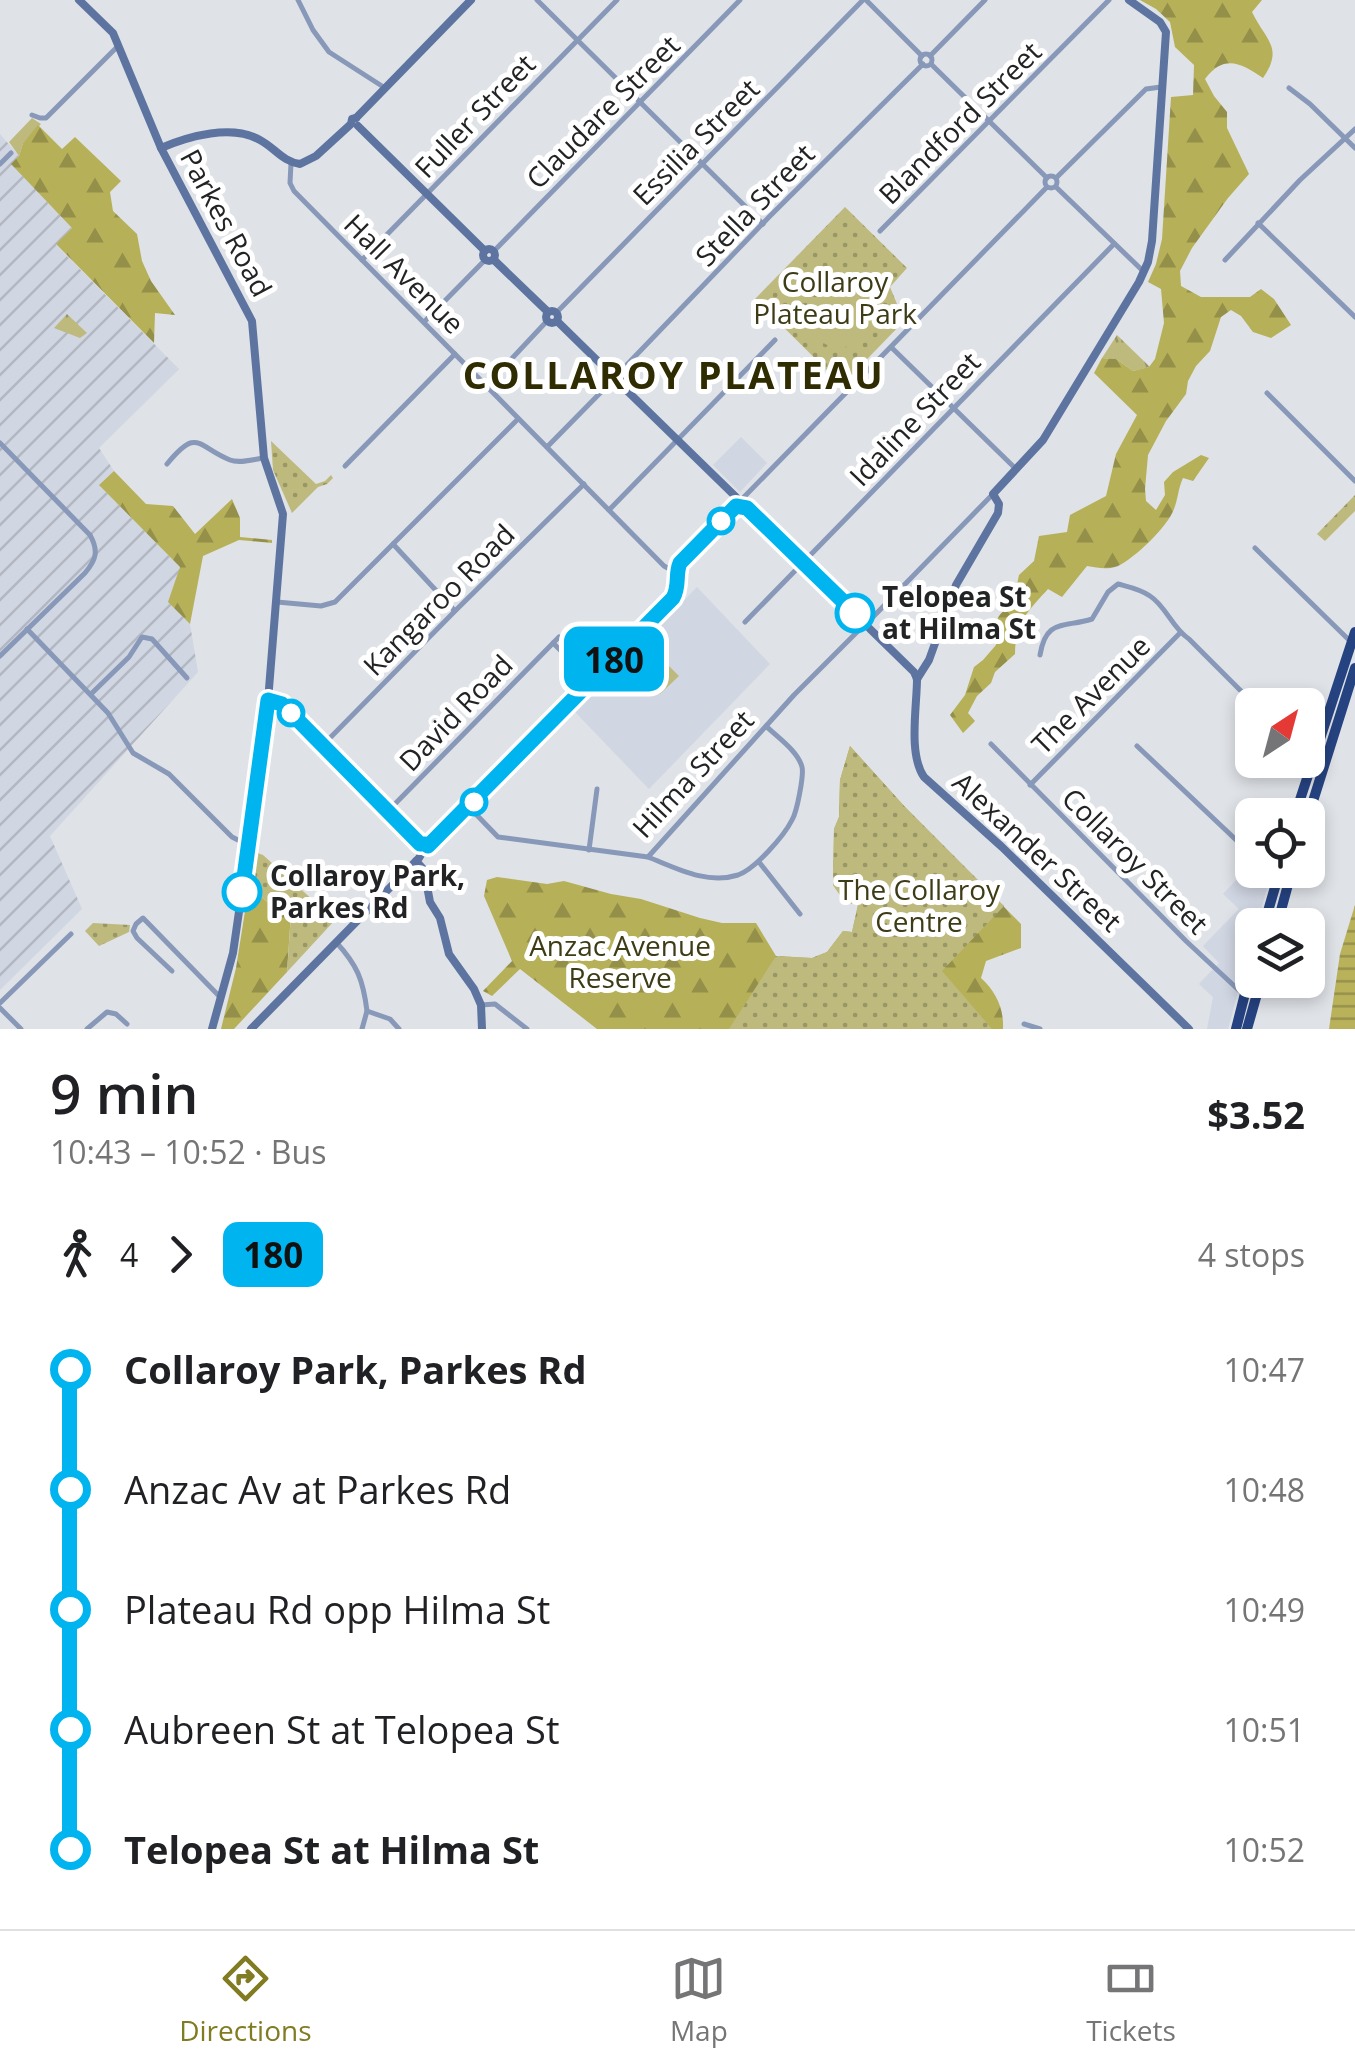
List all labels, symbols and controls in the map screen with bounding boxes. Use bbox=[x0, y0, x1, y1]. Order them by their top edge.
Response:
street label: Claudare Street bbox=[517, 26, 687, 196]
street label: Blandford Street bbox=[870, 33, 1049, 212]
street label: Fuller Street bbox=[406, 45, 543, 185]
street label: Essilia Street bbox=[624, 70, 767, 213]
street label: Stella Street bbox=[686, 135, 822, 274]
street label: Parkes Road bbox=[172, 142, 282, 303]
street label: Hall Avenue bbox=[336, 205, 473, 342]
park label: Collaroy Plateau Park bbox=[753, 262, 917, 332]
street label: Idaline Street bbox=[841, 343, 988, 494]
district label: COLLAROY PLATEAU bbox=[463, 348, 885, 400]
unlabelled marker bbox=[708, 508, 734, 534]
street label: Kangaroo Road bbox=[354, 515, 522, 683]
place label: Telopea St at Hilma St bbox=[882, 577, 1036, 647]
marker: Telopea St at Hilma St bbox=[836, 594, 874, 632]
line badge: 180 bbox=[556, 626, 672, 692]
street label: The Avenue bbox=[1023, 627, 1158, 762]
text: 180 bbox=[584, 636, 644, 683]
street label: David Road bbox=[390, 646, 520, 779]
north arrow bbox=[1235, 688, 1325, 778]
map controls bbox=[1235, 688, 1325, 998]
unlabelled marker bbox=[278, 700, 304, 726]
street label: Hilma Street bbox=[623, 701, 761, 845]
street label: Alexander Street bbox=[945, 763, 1130, 939]
street label: Collaroy Street bbox=[1054, 779, 1217, 942]
unlabelled marker bbox=[461, 789, 487, 815]
button: locate bbox=[1235, 798, 1325, 888]
place label: Collaroy Park, Parkes Rd bbox=[270, 856, 465, 926]
park label: The Collaroy Centre bbox=[838, 870, 1001, 940]
marker: Collaroy Park, Parkes Rd bbox=[223, 873, 261, 911]
button: layers bbox=[1235, 908, 1325, 998]
park label: Anzac Avenue Reserve bbox=[529, 926, 711, 996]
text: 9 min bbox=[50, 1055, 198, 1130]
text: $3.52 bbox=[1207, 1088, 1305, 1140]
text: 10:43 – 10:52 · Bus bbox=[50, 1130, 326, 1173]
icon: walk bbox=[50, 1227, 105, 1282]
icon: forward bbox=[153, 1227, 208, 1282]
text: 180 bbox=[243, 1231, 303, 1278]
text: 4 bbox=[120, 1233, 138, 1276]
text: 4 stops bbox=[1198, 1233, 1305, 1276]
text: Collaroy Park, Parkes Rd bbox=[124, 1343, 586, 1395]
text: 10:47 bbox=[1223, 1348, 1305, 1391]
text: Anzac Av at Parkes Rd bbox=[124, 1463, 511, 1515]
text: 10:48 bbox=[1223, 1468, 1305, 1511]
text: Plateau Rd opp Hilma St bbox=[124, 1583, 550, 1635]
text: 10:49 bbox=[1223, 1588, 1305, 1631]
text: Aubreen St at Telopea St bbox=[124, 1703, 559, 1755]
text: 10:51 bbox=[1223, 1708, 1305, 1751]
text: Telopea St at Hilma St bbox=[124, 1823, 539, 1875]
text: 10:52 bbox=[1223, 1828, 1305, 1871]
tab: Directions bbox=[179, 1951, 312, 2049]
tab: Map bbox=[670, 1951, 728, 2049]
tab: Tickets bbox=[1086, 1951, 1176, 2049]

